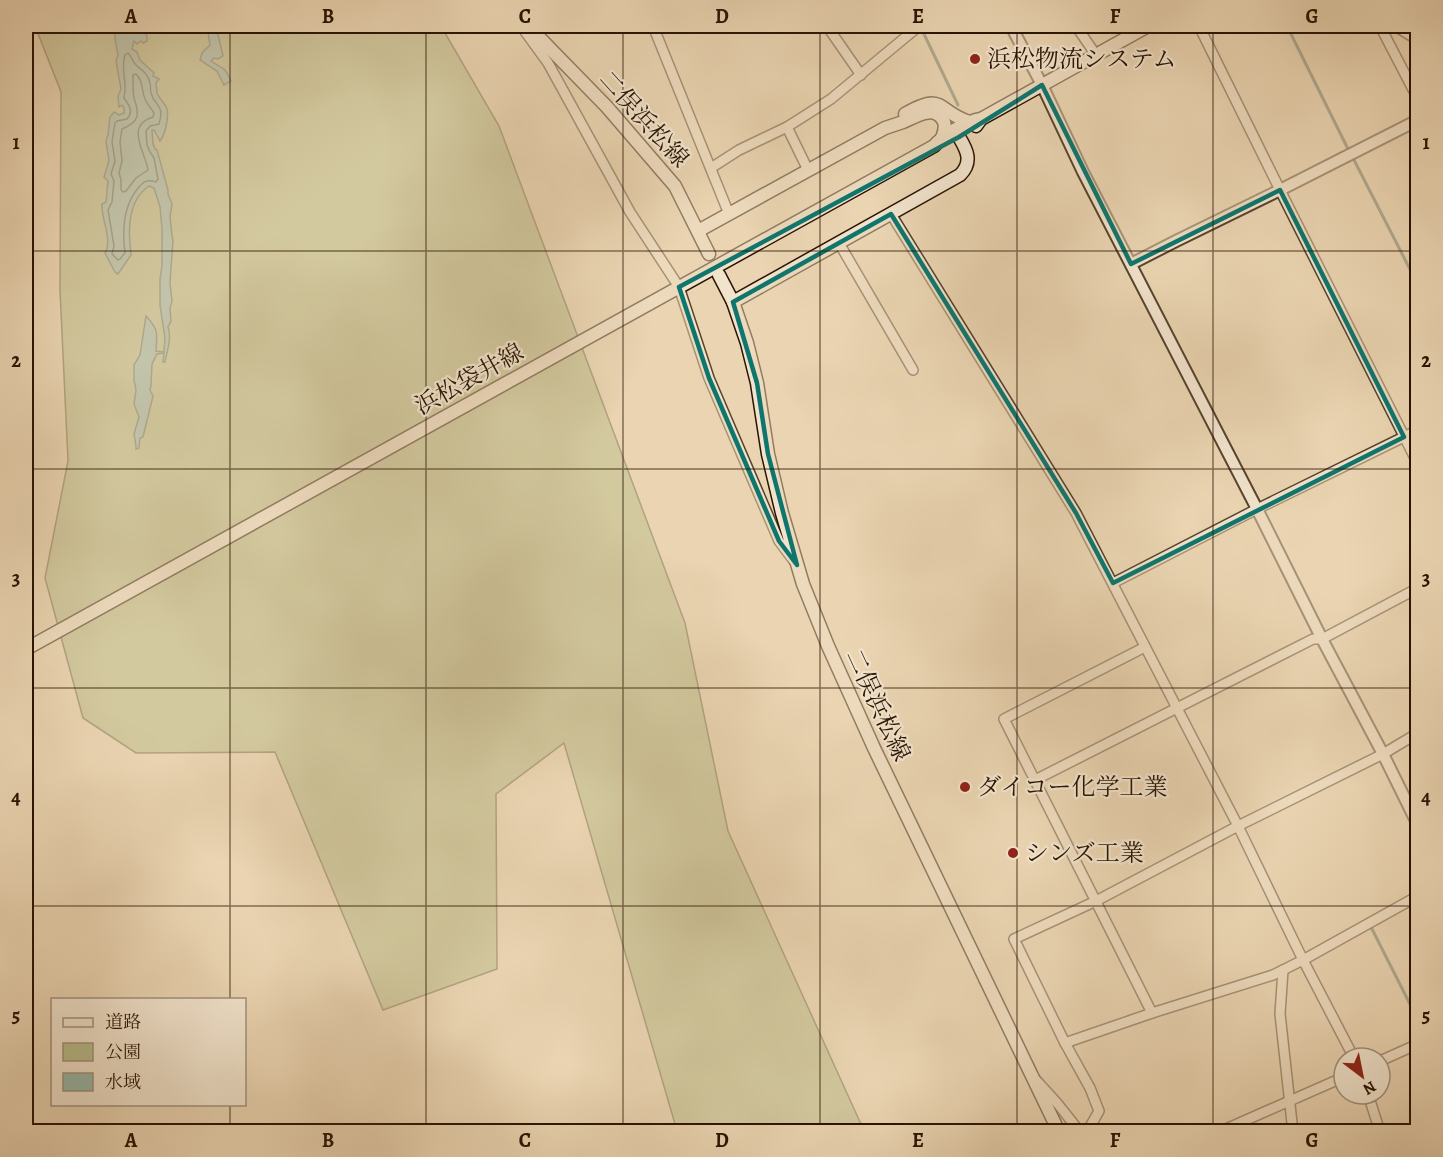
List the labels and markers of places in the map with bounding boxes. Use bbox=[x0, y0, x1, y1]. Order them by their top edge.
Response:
place label: 浜松物流システム bbox=[987, 43, 1177, 75]
marker: 浜松物流システム bbox=[968, 52, 982, 66]
place label: ダイコー化学工業 bbox=[977, 771, 1168, 803]
marker: ダイコー化学工業 bbox=[958, 780, 972, 794]
place label: シンズ工業 bbox=[1025, 837, 1144, 869]
marker: シンズ工業 bbox=[1006, 846, 1020, 860]

